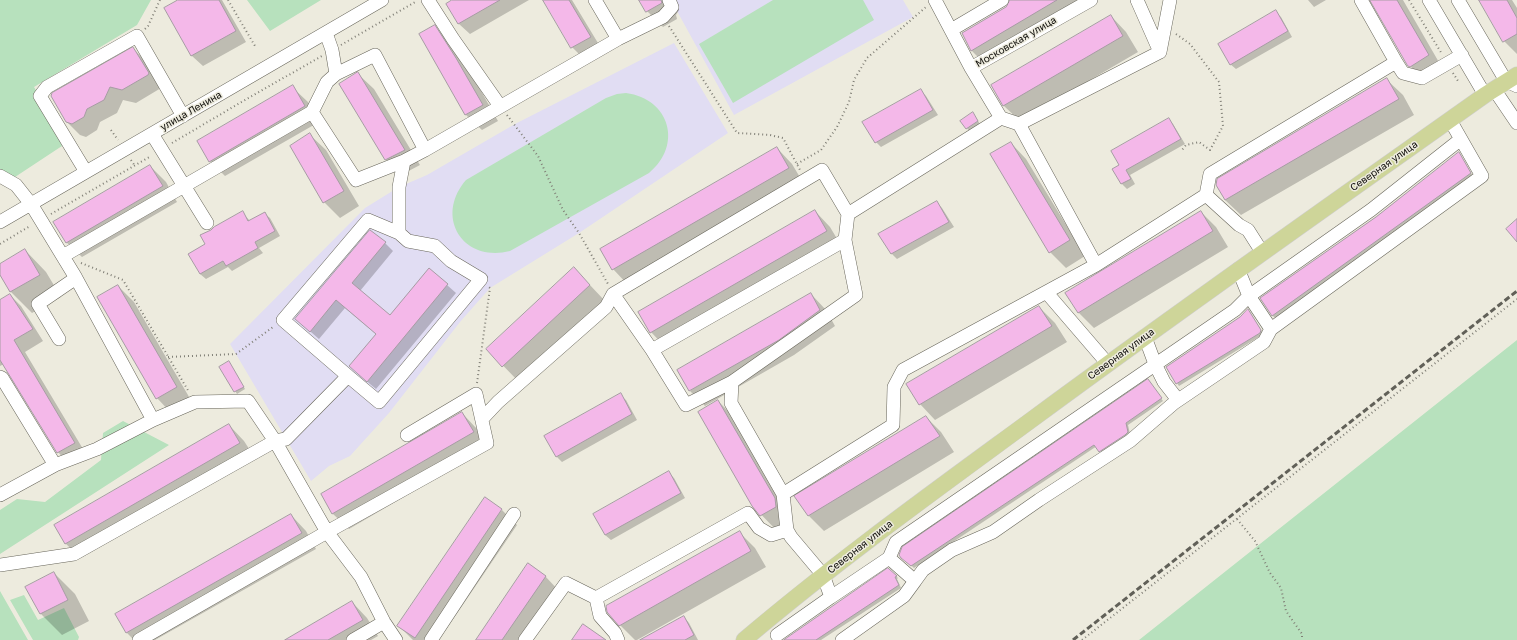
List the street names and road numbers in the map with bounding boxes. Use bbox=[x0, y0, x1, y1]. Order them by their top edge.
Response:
street label: Московская улица bbox=[973, 14, 1059, 70]
street label: улица Ленина bbox=[158, 89, 224, 133]
street label: Северная улица bbox=[1348, 138, 1420, 194]
street label: Северная улица bbox=[1085, 326, 1157, 382]
street label: Северная улица bbox=[825, 518, 895, 576]

